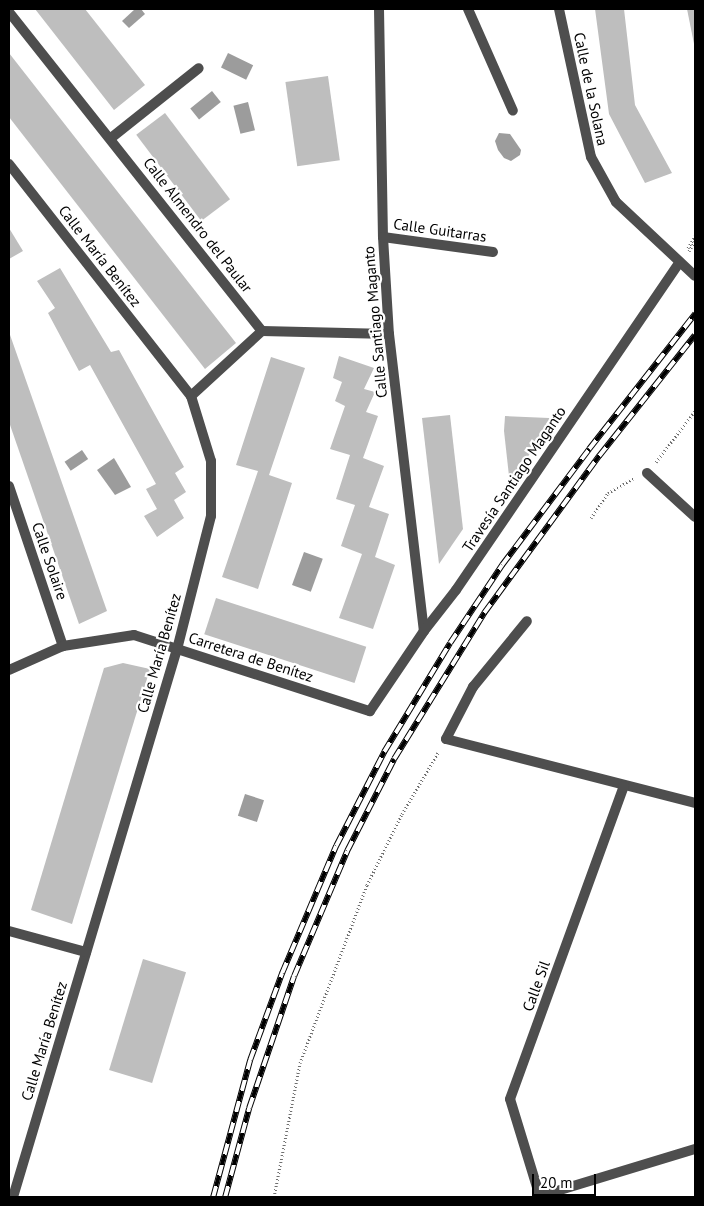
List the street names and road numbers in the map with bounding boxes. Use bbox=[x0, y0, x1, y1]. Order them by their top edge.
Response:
street label: Calle de la Solana bbox=[570, 31, 612, 147]
street label: Calle Almendro del Paular bbox=[140, 154, 256, 296]
street label: Calle María Benítez bbox=[55, 202, 145, 310]
street label: Calle Guitarras bbox=[392, 215, 488, 245]
street label: Calle Santiago Maganto bbox=[359, 245, 391, 399]
street label: Travesía Santiago Maganto bbox=[458, 403, 570, 555]
street label: Calle Solaire bbox=[28, 520, 72, 602]
street label: Calle María Benítez bbox=[133, 591, 185, 715]
street label: Carretera de Benítez bbox=[186, 628, 316, 686]
street label: Calle Sil bbox=[519, 958, 553, 1014]
street label: Calle María Benítez bbox=[17, 979, 71, 1103]

